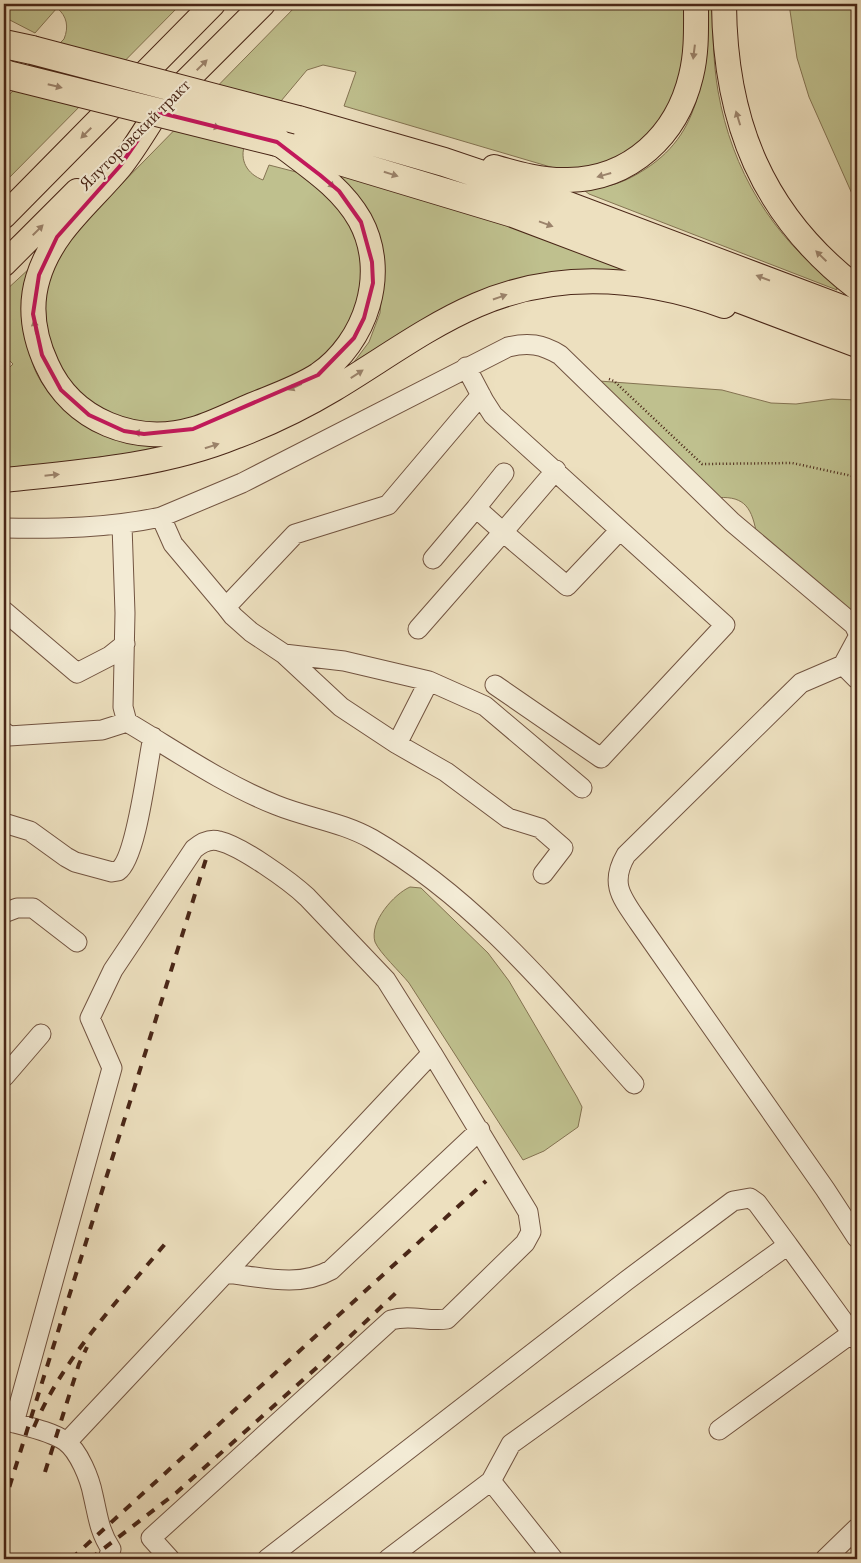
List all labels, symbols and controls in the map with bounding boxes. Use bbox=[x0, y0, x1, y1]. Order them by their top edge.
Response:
one-way arrow bbox=[690, 45, 698, 61]
one-way arrow bbox=[196, 59, 208, 71]
street label: Ялуторовский тракт bbox=[73, 73, 195, 195]
one-way arrow bbox=[48, 82, 63, 90]
one-way arrow bbox=[734, 111, 742, 126]
one-way arrow bbox=[205, 122, 220, 130]
one-way arrow bbox=[80, 127, 92, 139]
one-way arrow bbox=[384, 171, 399, 179]
one-way arrow bbox=[596, 171, 611, 179]
one-way arrow bbox=[322, 177, 335, 188]
one-way arrow bbox=[539, 221, 554, 229]
one-way arrow bbox=[32, 224, 44, 236]
one-way arrow bbox=[815, 250, 827, 262]
one-way arrow bbox=[755, 274, 770, 282]
one-way arrow bbox=[493, 293, 508, 301]
one-way arrow bbox=[31, 319, 39, 335]
one-way arrow bbox=[351, 369, 364, 379]
one-way arrow bbox=[288, 384, 302, 392]
one-way arrow bbox=[133, 429, 149, 437]
one-way arrow bbox=[204, 441, 219, 449]
one-way arrow bbox=[45, 470, 61, 478]

